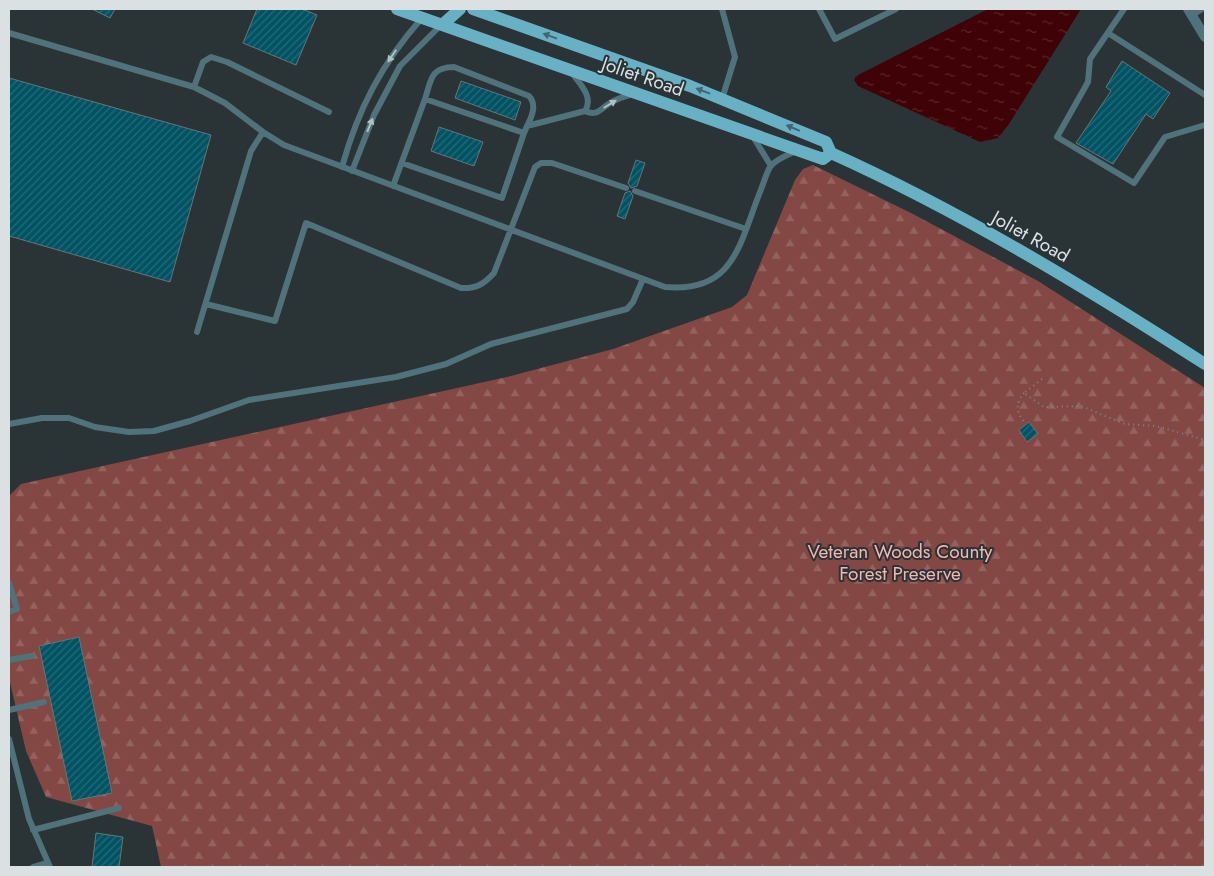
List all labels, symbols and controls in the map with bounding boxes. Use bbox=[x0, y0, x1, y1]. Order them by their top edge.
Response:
one-way arrow bbox=[542, 32, 557, 40]
one-way arrow bbox=[387, 49, 397, 63]
street label: Joliet Road bbox=[595, 49, 688, 103]
one-way arrow bbox=[696, 87, 710, 95]
one-way arrow bbox=[604, 100, 617, 109]
one-way arrow bbox=[366, 117, 374, 132]
one-way arrow bbox=[786, 123, 800, 131]
street label: Joliet Road bbox=[984, 203, 1075, 269]
park label: Veteran Woods County Forest Preserve bbox=[808, 538, 993, 587]

